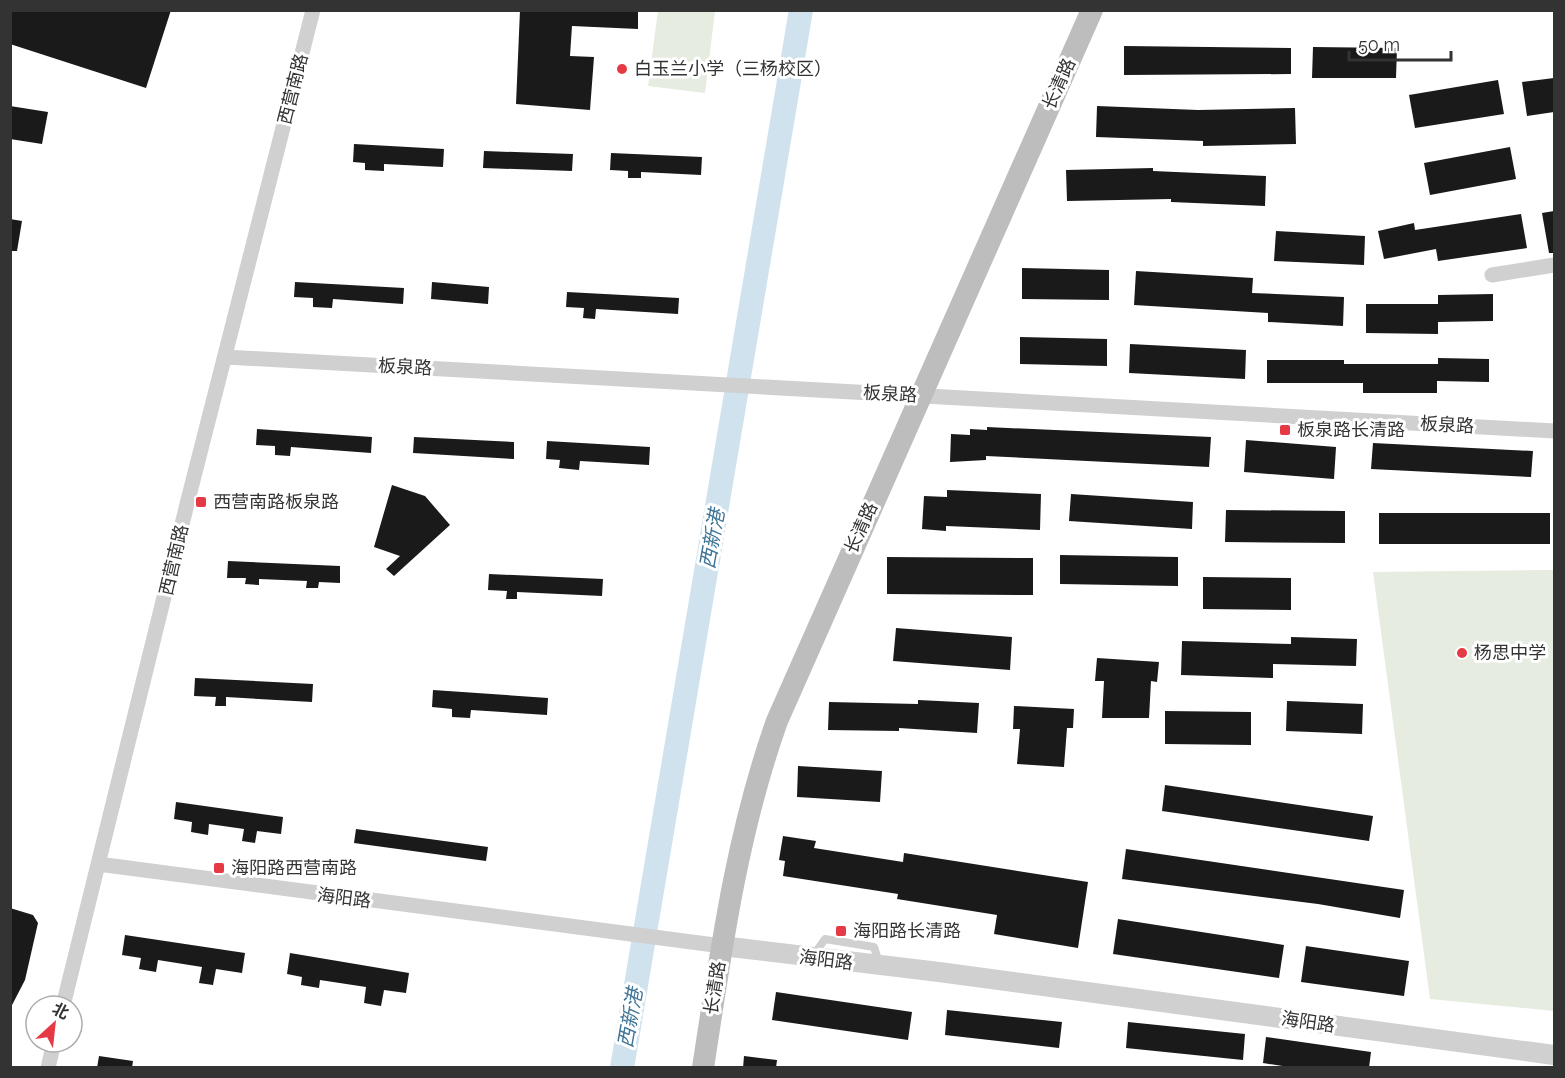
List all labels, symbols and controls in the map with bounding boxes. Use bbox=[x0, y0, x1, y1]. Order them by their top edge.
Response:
scale bar bbox=[1349, 24, 1451, 62]
text: 50 m bbox=[1358, 34, 1400, 55]
street label: 西营南路 bbox=[274, 51, 311, 126]
street label: 长清路 bbox=[1038, 55, 1079, 113]
place label: 白玉兰小学（三杨校区） bbox=[634, 58, 832, 79]
marker: 白玉兰小学（三杨校区） bbox=[615, 62, 629, 76]
street label: 板泉路 bbox=[378, 355, 433, 378]
street label: 板泉路 bbox=[863, 382, 918, 405]
street label: 板泉路 bbox=[1420, 413, 1475, 436]
place label: 板泉路长清路 bbox=[1297, 419, 1405, 440]
marker: 板泉路长清路 bbox=[1278, 423, 1292, 437]
place label: 西营南路板泉路 bbox=[213, 491, 339, 512]
marker: 西营南路板泉路 bbox=[194, 495, 208, 509]
street label: 长清路 bbox=[840, 499, 881, 557]
water label: 西新港 bbox=[695, 504, 730, 571]
street label: 西营南路 bbox=[155, 522, 192, 597]
place label: 杨思中学 bbox=[1474, 642, 1546, 663]
marker: 杨思中学 bbox=[1455, 646, 1469, 660]
place label: 海阳路西营南路 bbox=[231, 857, 357, 878]
marker: 海阳路西营南路 bbox=[212, 861, 226, 875]
street label: 海阳路 bbox=[316, 884, 372, 911]
place label: 海阳路长清路 bbox=[853, 920, 961, 941]
marker: 海阳路长清路 bbox=[834, 924, 848, 938]
street label: 海阳路 bbox=[798, 946, 854, 973]
street label: 长清路 bbox=[700, 960, 729, 1016]
water label: 西新港 bbox=[613, 983, 648, 1050]
north arrow bbox=[24, 994, 84, 1054]
text: 北 bbox=[49, 999, 72, 1023]
street label: 海阳路 bbox=[1280, 1007, 1336, 1036]

